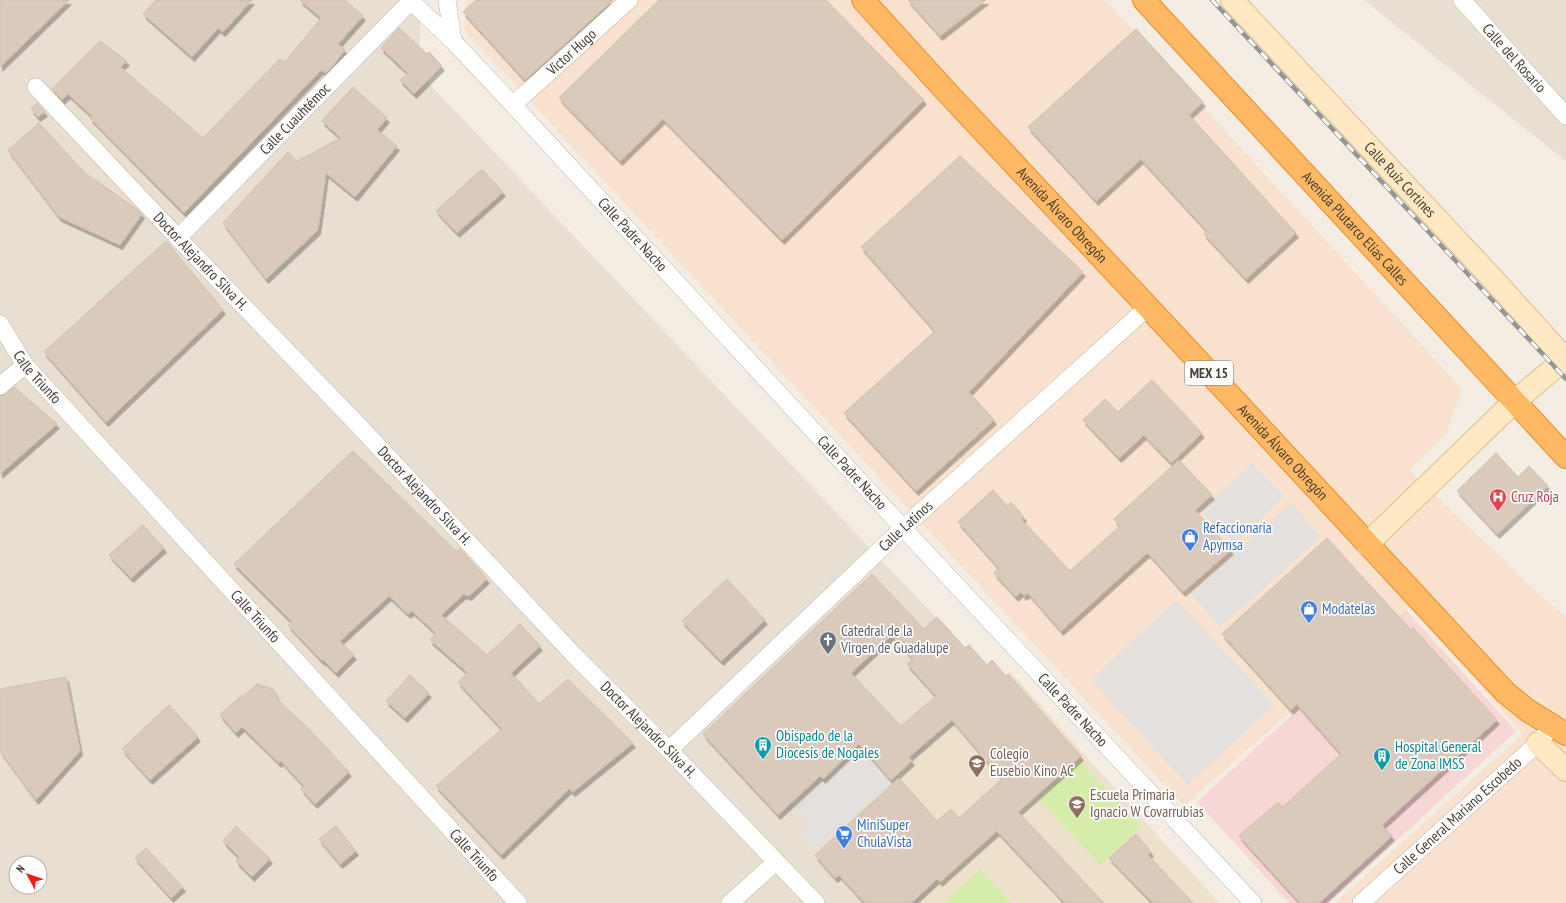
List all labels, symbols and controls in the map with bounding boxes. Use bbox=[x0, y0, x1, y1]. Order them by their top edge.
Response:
street label: Calle del Rosario bbox=[1478, 19, 1550, 96]
street label: Víctor Hugo bbox=[542, 24, 600, 80]
street label: Calle Cuauhtémoc bbox=[255, 78, 335, 158]
street label: Calle Ruíz Cortines bbox=[1360, 137, 1440, 221]
street label: Avenida Álvaro Obregón bbox=[1013, 163, 1112, 267]
street label: Avenida Plutarco Elías Calles bbox=[1298, 167, 1413, 289]
street label: Calle Padre Nacho bbox=[594, 193, 672, 275]
street label: Doctor Alejandro Silva H. bbox=[150, 208, 253, 315]
street label: Calle Triunfo bbox=[9, 347, 66, 408]
road number: MEX 15 bbox=[1185, 361, 1233, 385]
street label: Avenida Álvaro Obregón bbox=[1234, 400, 1332, 504]
street label: Calle Padre Nacho bbox=[814, 431, 891, 513]
street label: Doctor Alejandro Silva H. bbox=[374, 442, 476, 549]
hospital icon: Cruz Roja bbox=[1488, 487, 1508, 512]
place label: Cruz Roja bbox=[1511, 487, 1559, 506]
street label: Calle Latinos bbox=[874, 496, 936, 555]
place label: Refaccionaria Apymsa bbox=[1203, 518, 1272, 554]
shop icon: Refaccionaria Apymsa bbox=[1180, 527, 1200, 552]
street label: Calle Triunfo bbox=[227, 586, 285, 646]
shop icon: Modatelas bbox=[1299, 599, 1319, 624]
place label: Modatelas bbox=[1322, 599, 1375, 618]
place label: Catedral de la Virgen de Guadalupe bbox=[840, 621, 949, 657]
church icon: Catedral de la Virgen de Guadalupe bbox=[818, 630, 838, 655]
street label: Calle Padre Nacho bbox=[1034, 669, 1112, 750]
street label: Doctor Alejandro Silva H. bbox=[597, 677, 701, 782]
place label: Obispado de la Diocesis de Nogales bbox=[776, 726, 879, 762]
building icon: Obispado de la Diocesis de Nogales bbox=[753, 735, 773, 760]
place label: Hospital General de Zona IMSS bbox=[1395, 737, 1482, 773]
place label: Colegio Eusebio Kino AC bbox=[990, 744, 1074, 780]
building icon: Hospital General de Zona IMSS bbox=[1372, 746, 1392, 771]
school or university icon: Colegio Eusebio Kino AC bbox=[967, 753, 987, 778]
street label: Calle General Mariano Escobedo bbox=[1389, 753, 1525, 878]
place label: Escuela Primaria Ignacio W Covarrubias bbox=[1090, 785, 1204, 821]
school or university icon: Escuela Primaria Ignacio W Covarrubias bbox=[1067, 794, 1087, 819]
place label: MiniSuper ChulaVista bbox=[857, 815, 912, 851]
supermarket icon: MiniSuper ChulaVista bbox=[834, 824, 854, 849]
street label: Calle Triunfo bbox=[446, 825, 504, 885]
north arrow bbox=[8, 855, 48, 895]
text: N bbox=[13, 862, 28, 875]

